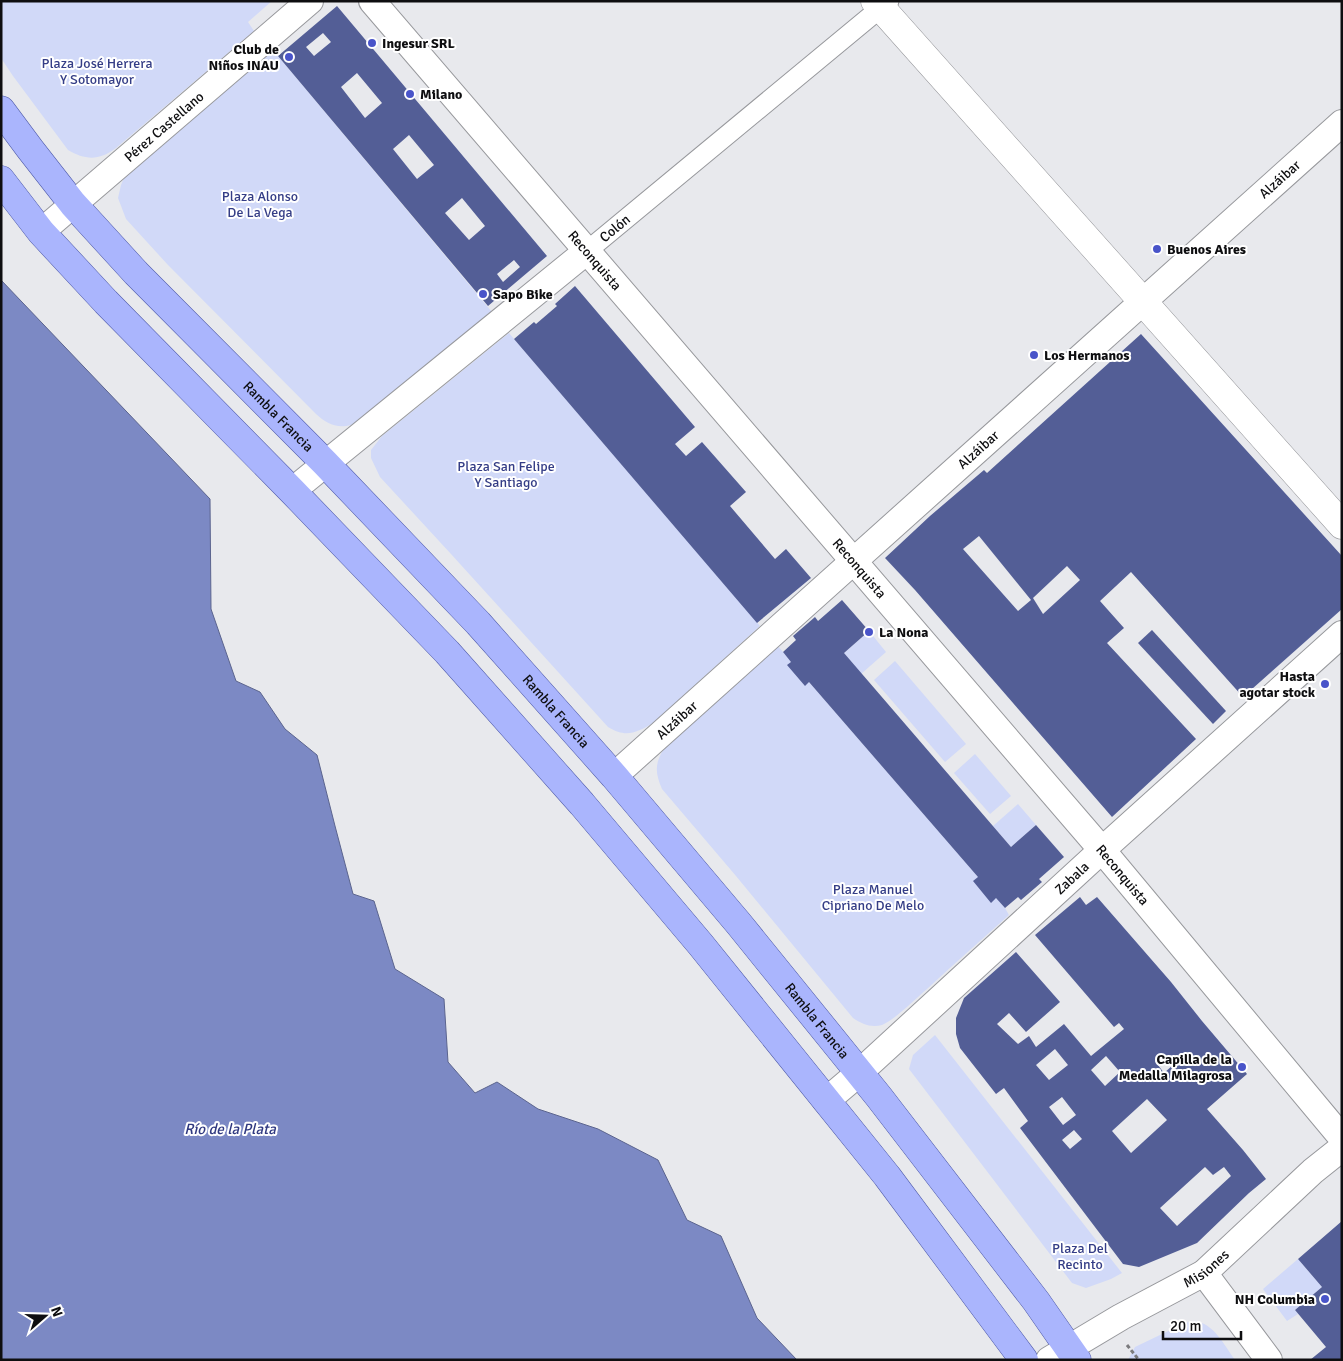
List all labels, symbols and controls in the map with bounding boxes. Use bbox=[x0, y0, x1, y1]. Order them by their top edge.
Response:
place label: Ingesur SRL bbox=[382, 35, 455, 52]
marker: Ingesur SRL bbox=[366, 37, 378, 49]
place label: Club de Niños INAU bbox=[209, 41, 279, 74]
marker: Club de Niños INAU bbox=[283, 51, 295, 63]
park label: Plaza José Herrera Y Sotomayor bbox=[41, 55, 153, 88]
place label: Milano bbox=[420, 86, 462, 103]
street label: Pérez Castellano bbox=[121, 88, 207, 165]
marker: Milano bbox=[404, 88, 416, 100]
street label: Alzáibar bbox=[1255, 156, 1304, 202]
park label: Plaza Alonso De La Vega bbox=[222, 188, 298, 221]
street label: Colón bbox=[596, 210, 633, 246]
street label: Reconquista bbox=[565, 227, 625, 294]
place label: Buenos Aires bbox=[1167, 241, 1246, 258]
marker: Buenos Aires bbox=[1151, 243, 1163, 255]
place label: Sapo Bike bbox=[493, 286, 553, 303]
marker: Sapo Bike bbox=[477, 288, 489, 300]
place label: Los Hermanos bbox=[1044, 347, 1130, 364]
marker: Los Hermanos bbox=[1028, 349, 1040, 361]
street label: Rambla Francia bbox=[240, 377, 317, 455]
street label: Alzáibar bbox=[954, 426, 1003, 472]
park label: Plaza San Felipe Y Santiago bbox=[457, 458, 555, 491]
street label: Reconquista bbox=[829, 535, 890, 602]
place label: La Nona bbox=[879, 624, 928, 641]
marker: La Nona bbox=[863, 626, 875, 638]
place label: Hasta agotar stock bbox=[1239, 668, 1316, 701]
street label: Rambla Francia bbox=[519, 671, 593, 751]
marker: Hasta agotar stock bbox=[1319, 678, 1331, 690]
street label: Alzáibar bbox=[652, 696, 701, 743]
street label: Reconquista bbox=[1093, 841, 1153, 909]
street label: Zabala bbox=[1051, 858, 1092, 898]
park label: Plaza Manuel Cipriano De Melo bbox=[822, 881, 924, 914]
street label: Rambla Francia bbox=[781, 979, 853, 1062]
place label: Capilla de la Medalla Milagrosa bbox=[1119, 1051, 1232, 1084]
marker: Capilla de la Medalla Milagrosa bbox=[1236, 1061, 1248, 1073]
water label: Río de la Plata bbox=[184, 1120, 276, 1138]
park label: Plaza Del Recinto bbox=[1052, 1240, 1108, 1273]
street label: Misiones bbox=[1180, 1246, 1232, 1291]
north arrow bbox=[20, 1291, 70, 1341]
place label: NH Columbia bbox=[1235, 1291, 1315, 1308]
marker: NH Columbia bbox=[1319, 1293, 1331, 1305]
text: N bbox=[47, 1304, 66, 1319]
scale bar bbox=[1163, 1308, 1240, 1340]
text: 20 m bbox=[1170, 1317, 1201, 1335]

